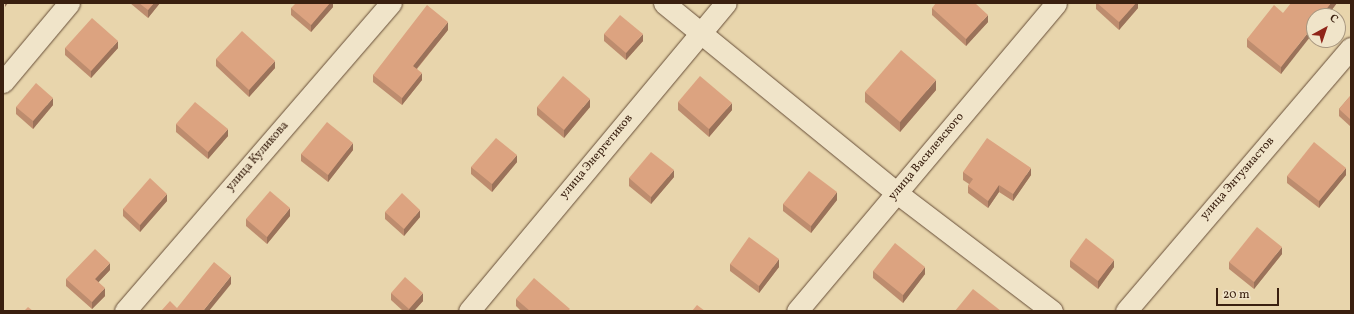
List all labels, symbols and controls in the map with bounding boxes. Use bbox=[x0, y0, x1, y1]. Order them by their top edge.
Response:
north arrow bbox=[1306, 8, 1346, 48]
text: С bbox=[1326, 11, 1341, 27]
street label: улица Василевского bbox=[886, 110, 968, 204]
street label: улица Энергетиков bbox=[557, 112, 637, 202]
street label: улица Куликова bbox=[224, 119, 292, 195]
street label: улица Энтузиастов bbox=[1198, 135, 1278, 223]
scale bar bbox=[1218, 280, 1281, 306]
text: 20 m bbox=[1223, 287, 1250, 303]

